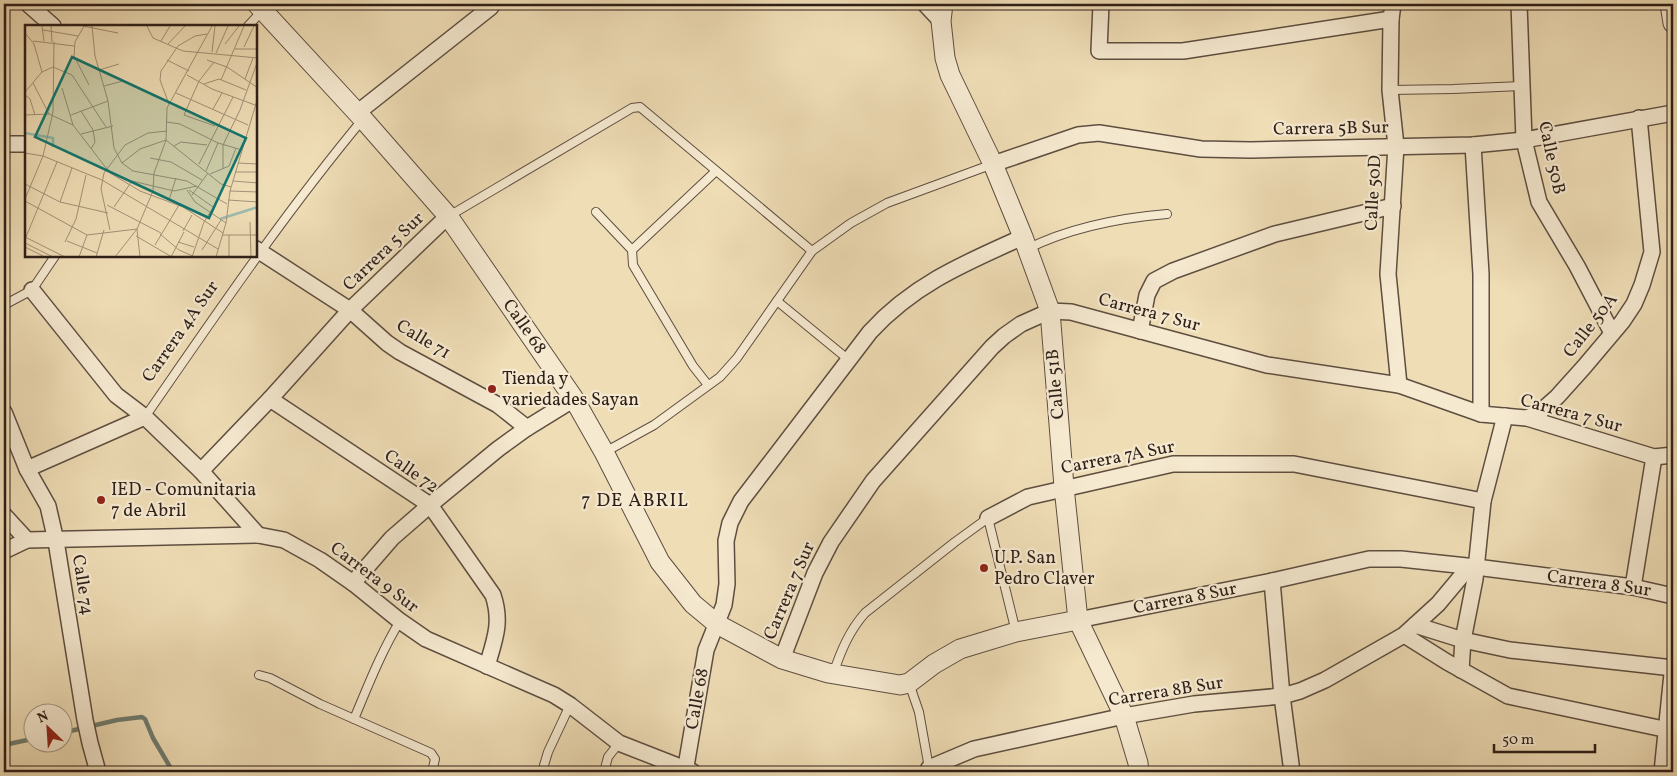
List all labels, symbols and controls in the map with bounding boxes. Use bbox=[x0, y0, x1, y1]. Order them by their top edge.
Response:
inset map bbox=[25, 25, 258, 258]
street label: Carrera 5B Sur bbox=[1273, 115, 1389, 143]
street label: Calle 50B bbox=[1531, 119, 1571, 197]
street label: Calle 50D bbox=[1360, 154, 1388, 232]
street label: Carrera 5 Sur bbox=[338, 206, 431, 297]
street label: Carrera 4A Sur bbox=[137, 276, 226, 388]
street label: Carrera 7 Sur bbox=[1095, 287, 1203, 339]
street label: Calle 50A bbox=[1558, 288, 1624, 363]
street label: Calle 68 bbox=[496, 294, 552, 360]
street label: Calle 71 bbox=[391, 314, 455, 366]
street label: Calle 51B bbox=[1040, 348, 1072, 420]
place label: Tienda y variedades Sayan bbox=[502, 367, 639, 413]
marker: Tienda y variedades Sayan bbox=[486, 383, 498, 395]
street label: Carrera 7 Sur bbox=[1517, 388, 1625, 440]
street label: Carrera 7A Sur bbox=[1059, 435, 1177, 481]
street label: Calle 72 bbox=[379, 444, 443, 500]
place label: IED - Comunitaria 7 de Abril bbox=[111, 478, 256, 524]
district label: 7 DE ABRIL bbox=[581, 488, 689, 514]
marker: IED - Comunitaria 7 de Abril bbox=[95, 494, 107, 506]
street label: Carrera 9 Sur bbox=[325, 536, 424, 620]
street label: Carrera 7 Sur bbox=[758, 538, 822, 644]
place label: U.P. San Pedro Claver bbox=[994, 546, 1095, 592]
street label: Calle 74 bbox=[65, 553, 99, 617]
marker: U.P. San Pedro Claver bbox=[978, 562, 990, 574]
street label: Carrera 8 Sur bbox=[1545, 564, 1653, 604]
street label: Carrera 8 Sur bbox=[1131, 577, 1239, 621]
street label: Calle 68 bbox=[680, 666, 716, 732]
street label: Carrera 8B Sur bbox=[1107, 671, 1226, 713]
north arrow bbox=[22, 704, 72, 754]
text: N bbox=[35, 707, 52, 728]
scale bar bbox=[1494, 721, 1596, 753]
text: 50 m bbox=[1502, 730, 1534, 751]

